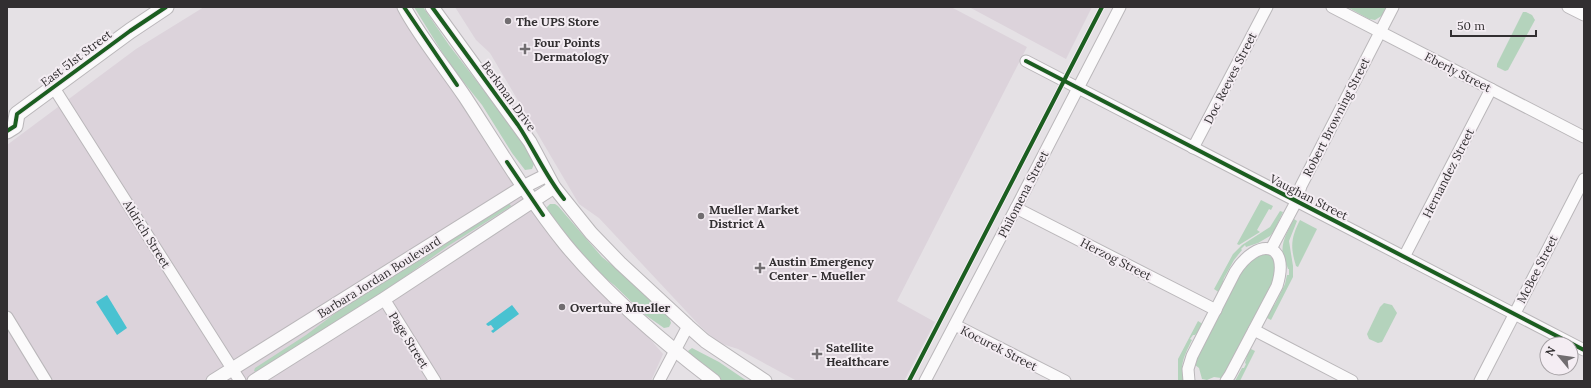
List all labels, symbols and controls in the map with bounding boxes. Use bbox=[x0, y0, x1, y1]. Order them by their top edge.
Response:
scale bar bbox=[1451, 12, 1536, 38]
place label: The UPS Store bbox=[516, 14, 599, 29]
marker: The UPS Store bbox=[503, 16, 513, 26]
text: 50 m bbox=[1457, 18, 1485, 33]
street label: East 51st Street bbox=[37, 26, 115, 90]
street label: Doc Reeves Street bbox=[1200, 29, 1260, 126]
place label: Four Points Dermatology bbox=[534, 35, 609, 64]
marker: Four Points Dermatology bbox=[519, 43, 531, 55]
street label: Eberly Street bbox=[1422, 49, 1494, 95]
street label: Robert Browning Street bbox=[1299, 55, 1373, 179]
street label: Berkman Drive bbox=[479, 58, 540, 134]
street label: Hernandez Street bbox=[1419, 125, 1477, 220]
street label: Philomena Street bbox=[995, 148, 1052, 240]
street label: Vaughan Street bbox=[1267, 170, 1351, 223]
street label: Aldrich Street bbox=[120, 196, 174, 271]
place label: Mueller Market District A bbox=[709, 202, 800, 231]
marker: Mueller Market District A bbox=[696, 211, 706, 221]
street label: McBee Street bbox=[1513, 232, 1561, 306]
street label: Barbara Jordan Boulevard bbox=[315, 233, 443, 321]
street label: Herzog Street bbox=[1078, 235, 1154, 283]
place label: Austin Emergency Center - Mueller bbox=[769, 254, 874, 283]
marker: Austin Emergency Center - Mueller bbox=[754, 262, 766, 274]
place label: Overture Mueller bbox=[570, 300, 671, 315]
marker: Overture Mueller bbox=[557, 302, 567, 312]
street label: Page Street bbox=[386, 309, 432, 371]
street label: Kocurek Street bbox=[958, 322, 1040, 374]
north arrow bbox=[1539, 336, 1579, 376]
place label: Satellite Healthcare bbox=[826, 340, 889, 369]
text: N bbox=[1542, 344, 1559, 358]
marker: Satellite Healthcare bbox=[811, 348, 823, 360]

